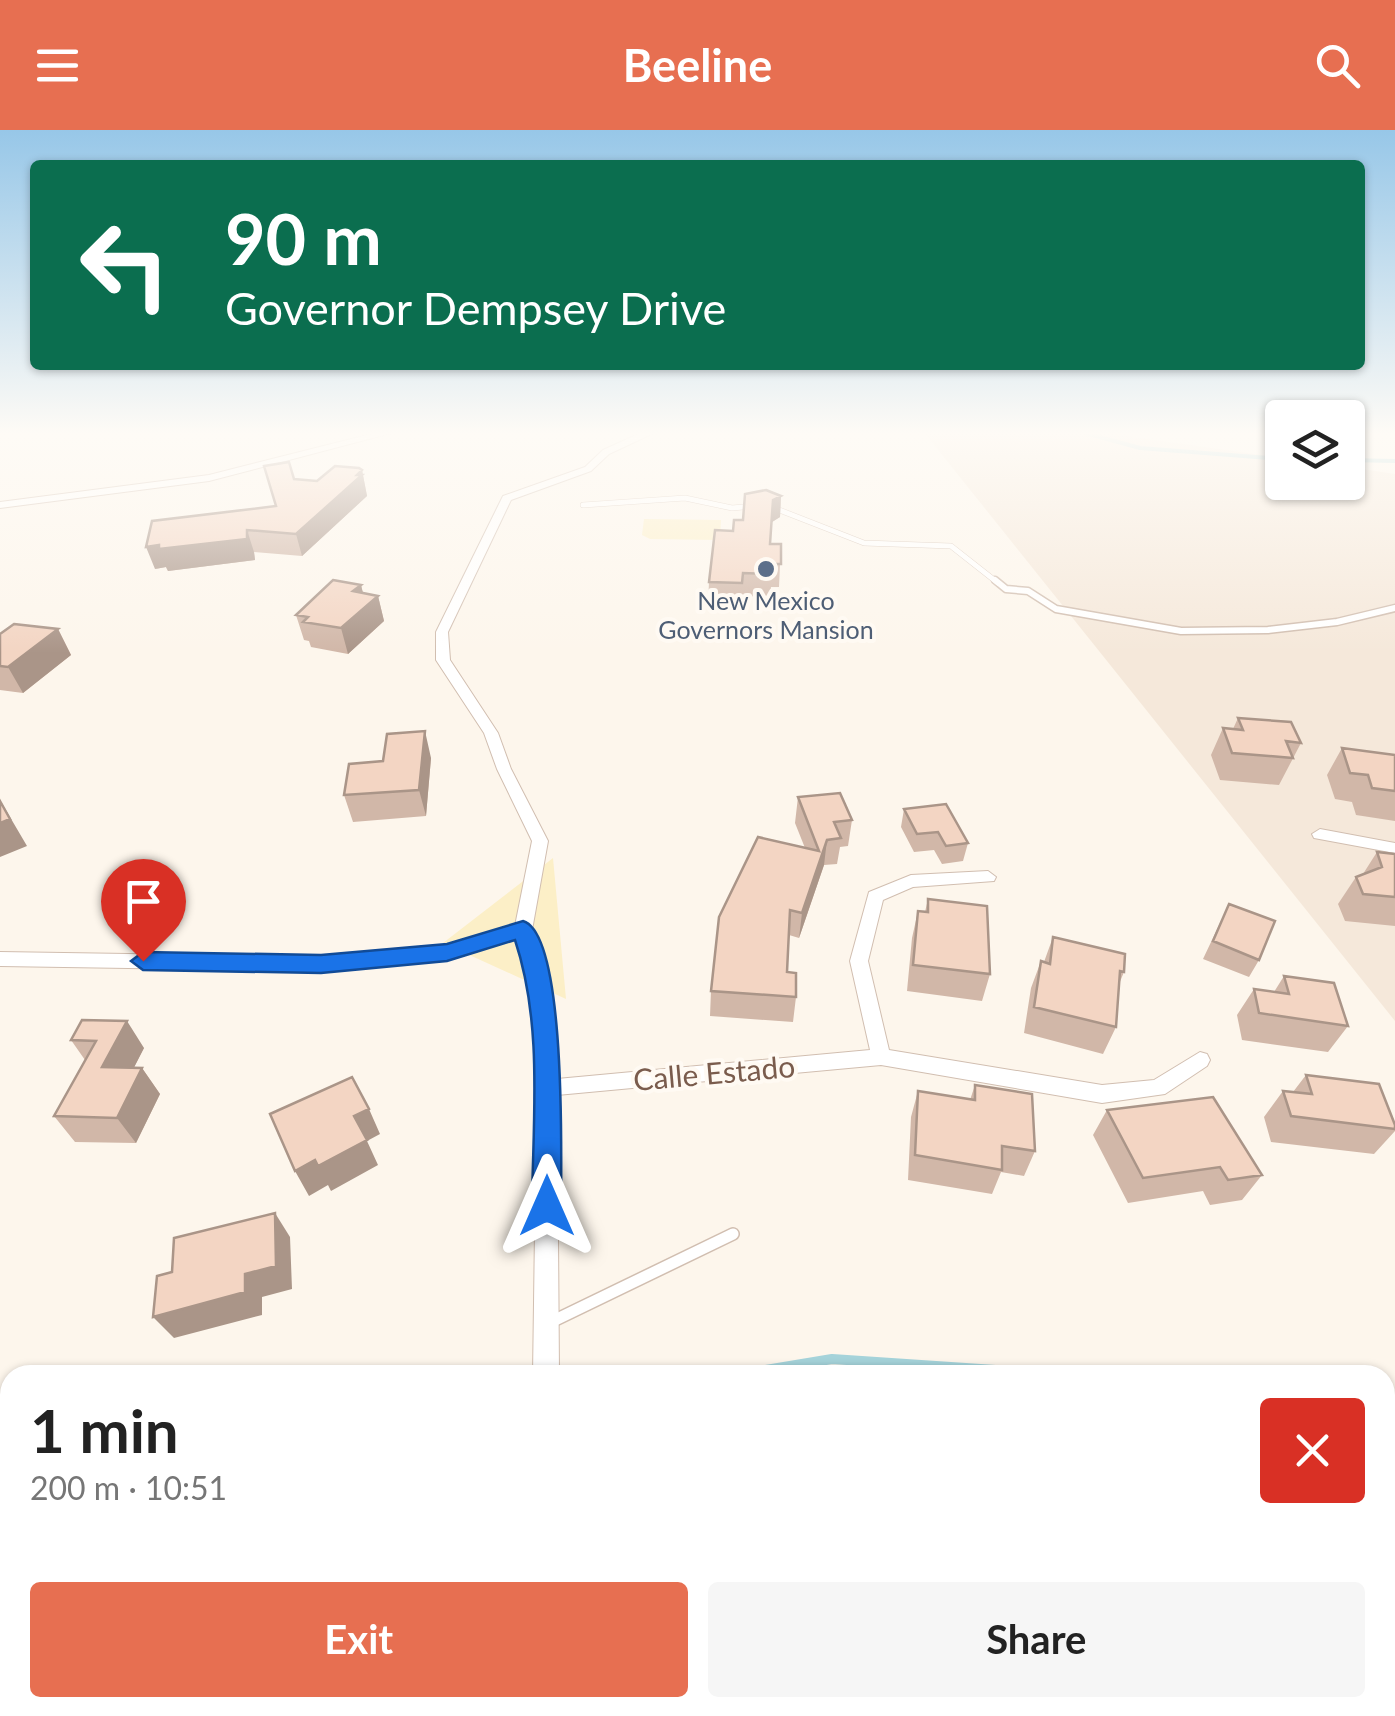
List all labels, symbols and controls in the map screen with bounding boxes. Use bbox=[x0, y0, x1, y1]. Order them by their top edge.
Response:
icon: menu bbox=[30, 38, 85, 93]
text: Beeline bbox=[623, 38, 772, 92]
icon: search bbox=[1310, 38, 1365, 93]
text: 90 m bbox=[225, 196, 382, 280]
icon: left bbox=[60, 200, 190, 330]
text: Governor Dempsey Drive bbox=[225, 281, 726, 335]
map controls bbox=[1265, 400, 1365, 500]
button: layers bbox=[1265, 400, 1365, 500]
marker: New Mexico Governors Mansion bbox=[755, 558, 777, 580]
place label: New Mexico Governors Mansion bbox=[658, 585, 874, 644]
pin bbox=[101, 859, 186, 962]
icon: arrive bbox=[116, 874, 171, 929]
street label: Calle Estado bbox=[632, 1047, 796, 1097]
position arrow bbox=[495, 1154, 599, 1258]
text: 1 min bbox=[30, 1394, 179, 1466]
button: close bbox=[1260, 1398, 1365, 1503]
text: 200 m · 10:51 bbox=[30, 1468, 227, 1507]
button: Exit bbox=[30, 1582, 688, 1697]
button: Share bbox=[708, 1582, 1365, 1697]

